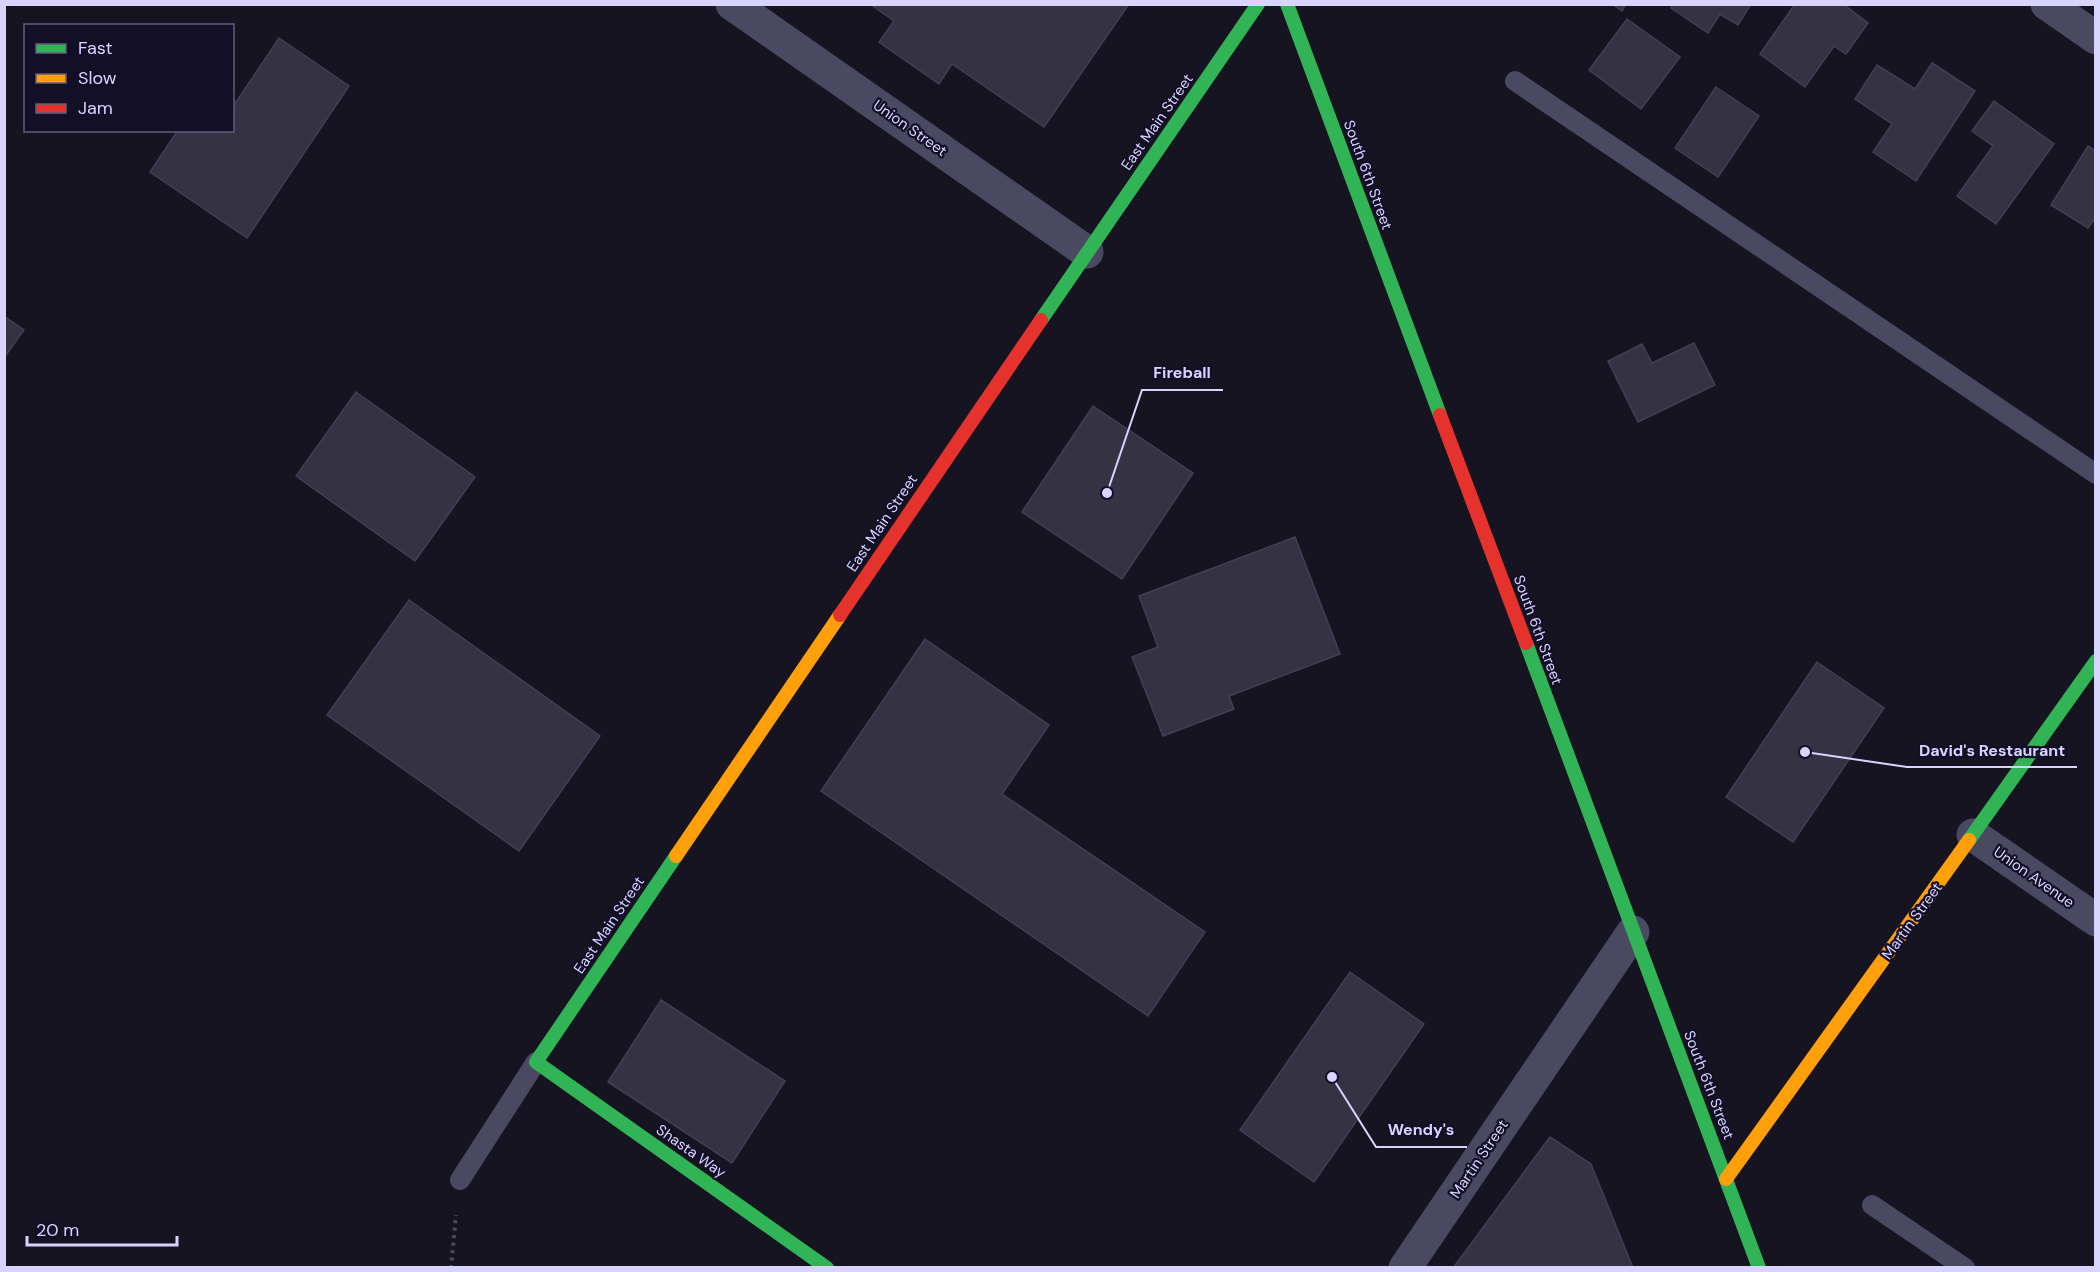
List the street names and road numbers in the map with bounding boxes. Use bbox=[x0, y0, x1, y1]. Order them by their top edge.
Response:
street label: East Main Street bbox=[1116, 70, 1198, 174]
street label: Union Street bbox=[869, 95, 951, 161]
street label: South 6th Street bbox=[1339, 117, 1397, 233]
street label: East Main Street bbox=[842, 470, 922, 576]
street label: South 6th Street bbox=[1509, 572, 1567, 688]
street label: Union Avenue bbox=[1990, 842, 2078, 912]
street label: East Main Street bbox=[569, 872, 649, 978]
street label: Martin Street bbox=[1877, 878, 1947, 964]
street label: South 6th Street bbox=[1679, 1028, 1739, 1142]
street label: Martin Street bbox=[1445, 1116, 1513, 1202]
street label: Shasta Way bbox=[652, 1120, 730, 1183]

